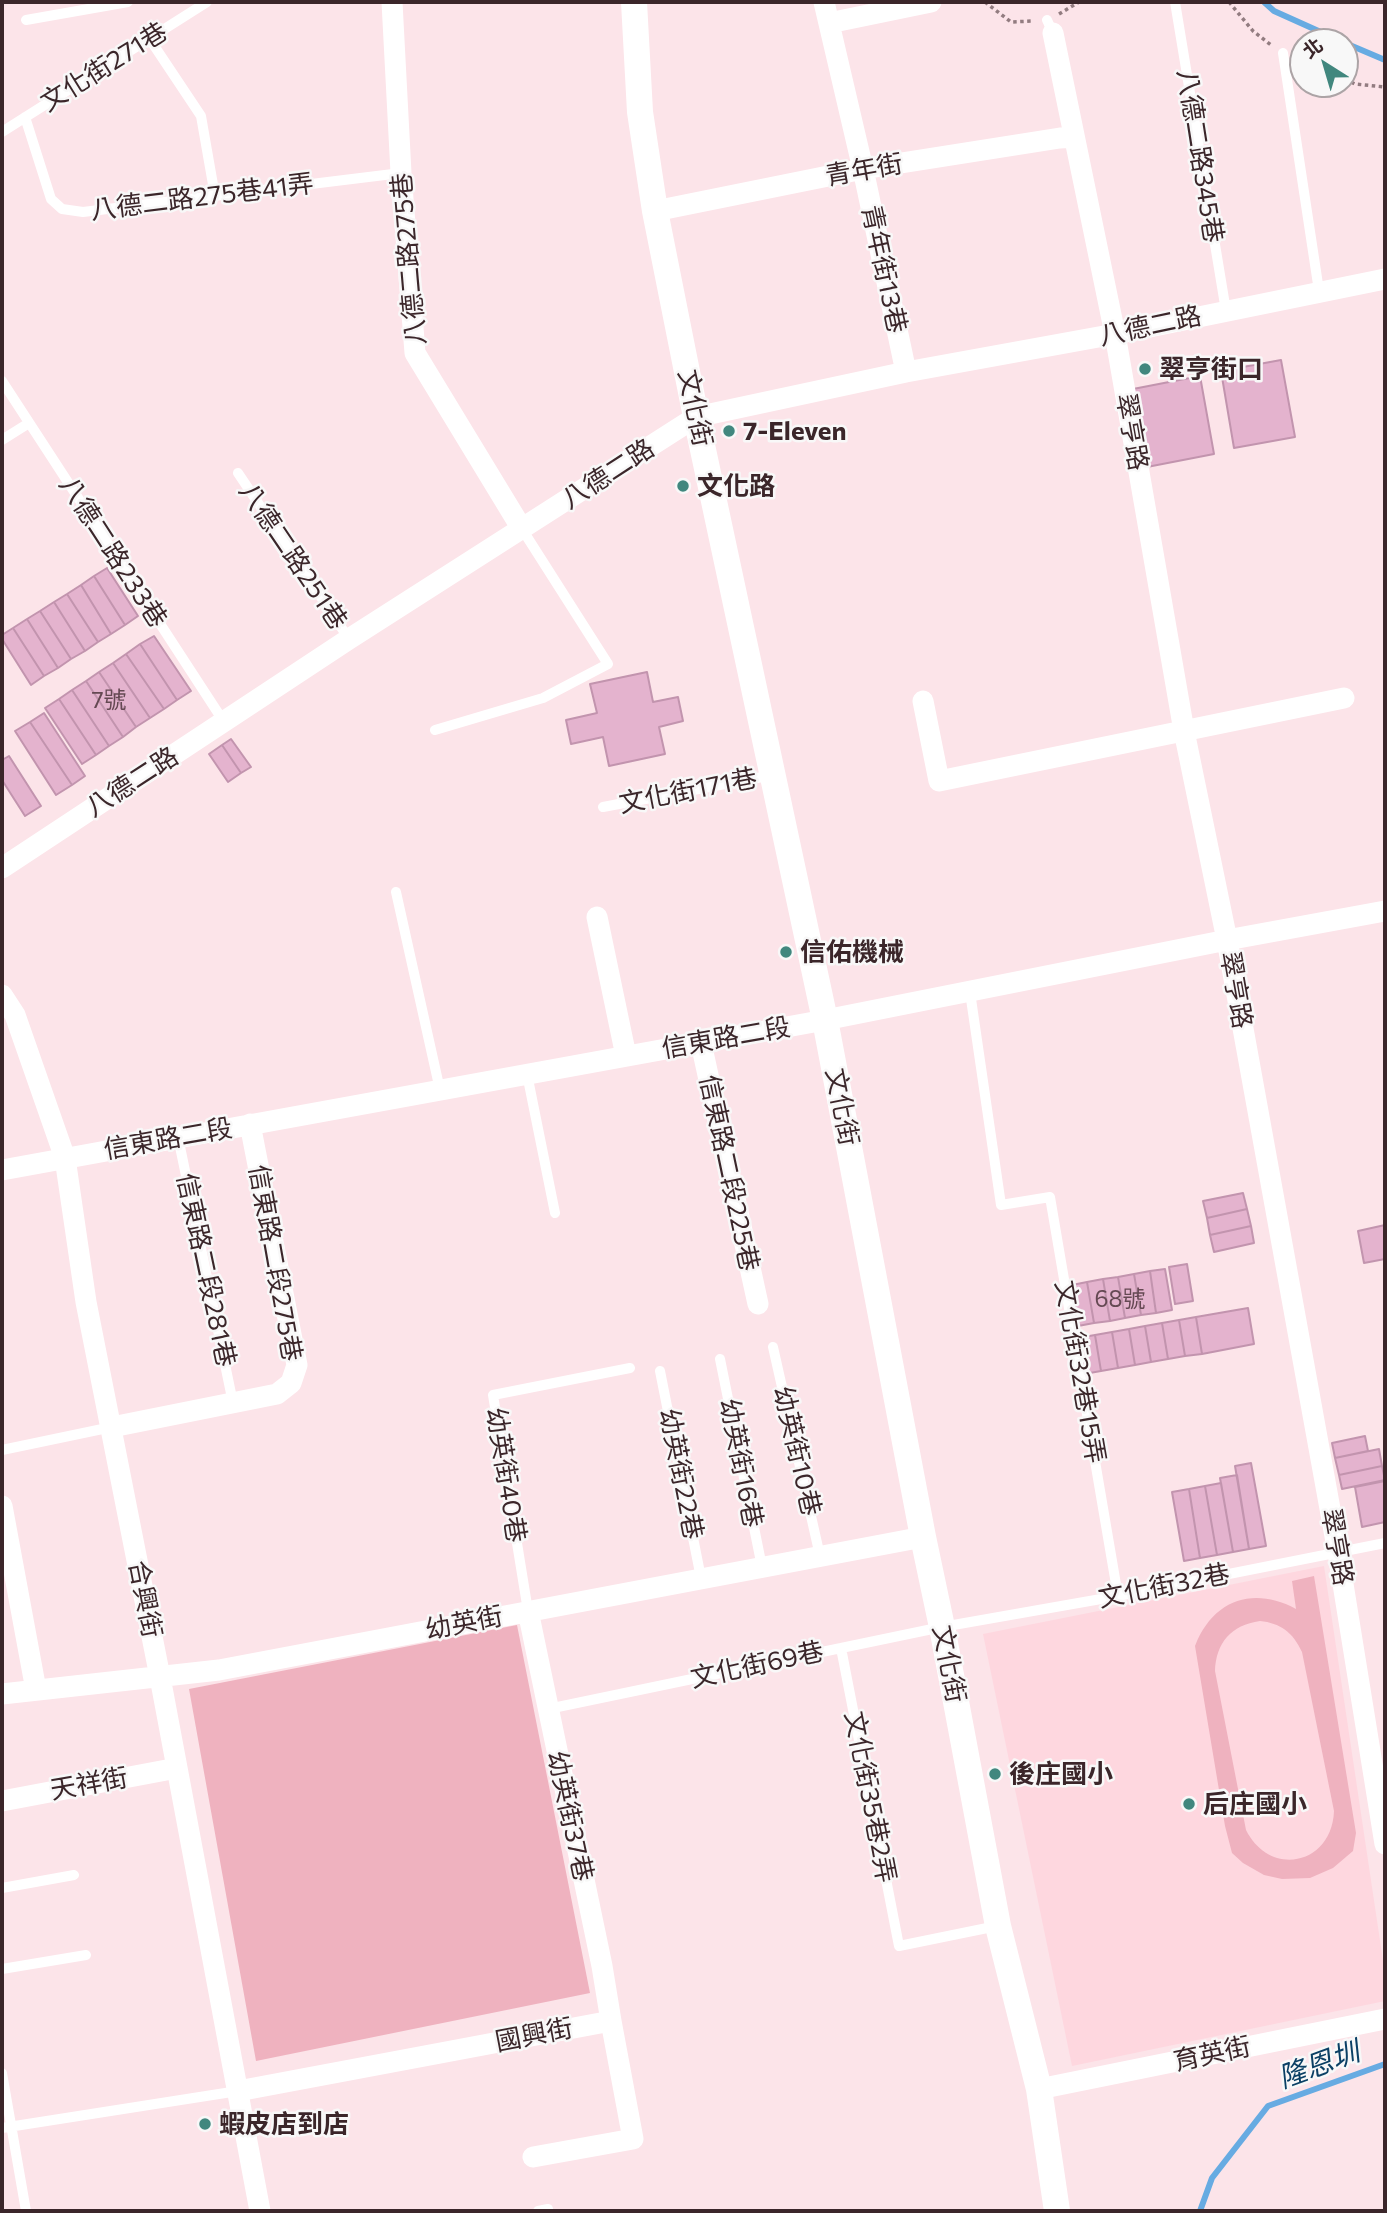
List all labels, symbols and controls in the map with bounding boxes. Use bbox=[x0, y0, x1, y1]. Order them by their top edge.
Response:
street label: 文化街271巷 bbox=[35, 16, 173, 118]
north arrow bbox=[1289, 28, 1359, 98]
text: 北 bbox=[1298, 33, 1327, 62]
street label: 八德二路345巷 bbox=[1171, 67, 1229, 245]
street label: 青年街 bbox=[823, 148, 905, 192]
street label: 八德二路275巷41弄 bbox=[88, 168, 316, 226]
street label: 八德二路275巷 bbox=[386, 171, 432, 347]
street label: 青年街13巷 bbox=[855, 202, 913, 336]
street label: 八德二路 bbox=[1096, 300, 1204, 352]
place label: 翠亨街口 bbox=[1159, 353, 1263, 385]
marker: 翠亨街口 bbox=[1137, 361, 1153, 377]
street label: 文化街 bbox=[672, 367, 718, 449]
street label: 翠亨路 bbox=[1110, 391, 1154, 473]
place label: 7-Eleven bbox=[743, 415, 847, 447]
marker: 7-Eleven bbox=[721, 423, 737, 439]
street label: 八德二路 bbox=[556, 433, 660, 515]
place label: 文化路 bbox=[697, 470, 775, 502]
street label: 八德二路233巷 bbox=[53, 471, 173, 633]
street label: 八德二路251巷 bbox=[232, 477, 354, 635]
marker: 文化路 bbox=[675, 478, 691, 494]
house number: 7號 bbox=[91, 686, 127, 714]
street label: 八德二路 bbox=[80, 741, 184, 823]
street label: 文化街171巷 bbox=[616, 762, 760, 820]
place label: 信佑機械 bbox=[800, 936, 904, 968]
marker: 信佑機械 bbox=[778, 944, 794, 960]
street label: 翠亨路 bbox=[1214, 949, 1258, 1031]
street label: 信東路二段 bbox=[659, 1011, 793, 1065]
street label: 文化街 bbox=[819, 1066, 865, 1148]
street label: 信東路二段225巷 bbox=[693, 1072, 765, 1274]
street label: 信東路二段 bbox=[101, 1112, 235, 1166]
street label: 信東路二段275巷 bbox=[242, 1162, 308, 1364]
street label: 信東路二段281巷 bbox=[170, 1170, 242, 1370]
street label: 文化街32巷15弄 bbox=[1049, 1278, 1111, 1466]
house number: 68號 bbox=[1095, 1285, 1145, 1313]
street label: 幼英街10巷 bbox=[767, 1383, 827, 1519]
street label: 幼英街16巷 bbox=[713, 1396, 769, 1530]
street label: 幼英街40巷 bbox=[480, 1405, 532, 1545]
street label: 幼英街22巷 bbox=[653, 1406, 709, 1542]
street label: 翠亨路 bbox=[1315, 1506, 1359, 1588]
street label: 合興街 bbox=[122, 1558, 168, 1640]
street label: 文化街32巷 bbox=[1096, 1558, 1232, 1614]
street label: 幼英街 bbox=[423, 1600, 505, 1646]
street label: 文化街 bbox=[926, 1623, 972, 1705]
street label: 文化街69巷 bbox=[688, 1636, 826, 1694]
street label: 文化街35巷2弄 bbox=[838, 1709, 902, 1885]
street label: 幼英街37巷 bbox=[541, 1748, 599, 1884]
place label: 後庄國小 bbox=[1009, 1758, 1113, 1790]
street label: 天祥街 bbox=[48, 1762, 130, 1806]
marker: 後庄國小 bbox=[987, 1766, 1003, 1782]
place label: 后庄國小 bbox=[1203, 1788, 1307, 1820]
marker: 后庄國小 bbox=[1181, 1796, 1197, 1812]
street label: 國興街 bbox=[493, 2012, 575, 2058]
street label: 育英街 bbox=[1171, 2031, 1253, 2077]
water label: 隆恩圳 bbox=[1274, 2035, 1364, 2095]
place label: 蝦皮店到店 bbox=[219, 2108, 349, 2140]
marker: 蝦皮店到店 bbox=[197, 2116, 213, 2132]

